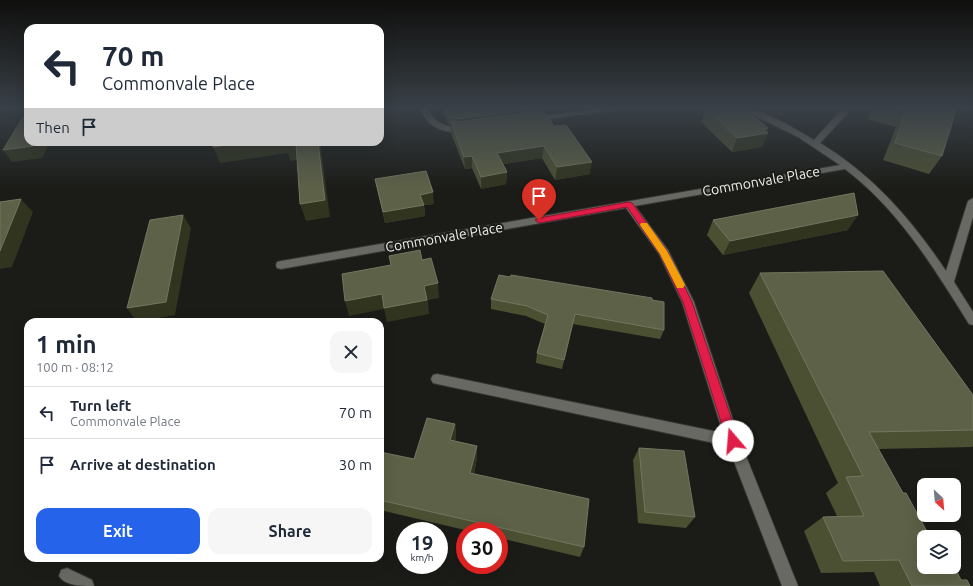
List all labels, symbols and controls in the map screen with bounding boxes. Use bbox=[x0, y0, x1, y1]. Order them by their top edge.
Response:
icon: left bbox=[36, 40, 88, 92]
text: 70 m bbox=[102, 40, 164, 71]
text: Commonvale Place bbox=[102, 73, 255, 93]
icon: arrive bbox=[78, 116, 100, 138]
text: Then bbox=[36, 119, 70, 136]
street label: Commonvale Place bbox=[701, 163, 821, 199]
pin bbox=[522, 179, 556, 220]
icon: arrive bbox=[528, 185, 550, 207]
street label: Commonvale Place bbox=[384, 219, 504, 255]
text: 1 min bbox=[36, 331, 97, 358]
button: close bbox=[330, 331, 372, 373]
text: 100 m · 08:12 bbox=[36, 360, 114, 374]
text: Turn left bbox=[70, 397, 131, 414]
icon: left bbox=[36, 402, 58, 424]
text: 70 m bbox=[339, 404, 372, 421]
text: Commonvale Place bbox=[70, 414, 181, 428]
position arrow bbox=[712, 420, 754, 462]
icon: arrive bbox=[36, 454, 58, 476]
text: Arrive at destination bbox=[70, 456, 216, 473]
text: 30 m bbox=[339, 456, 372, 473]
north arrow bbox=[917, 478, 961, 522]
map controls bbox=[917, 478, 961, 574]
button: Exit bbox=[36, 508, 200, 554]
button: Share bbox=[208, 508, 372, 554]
speed limit sign: 30 bbox=[456, 522, 508, 574]
button: layers bbox=[917, 530, 961, 574]
text: 19 bbox=[411, 531, 433, 554]
text: km/h bbox=[410, 552, 434, 563]

